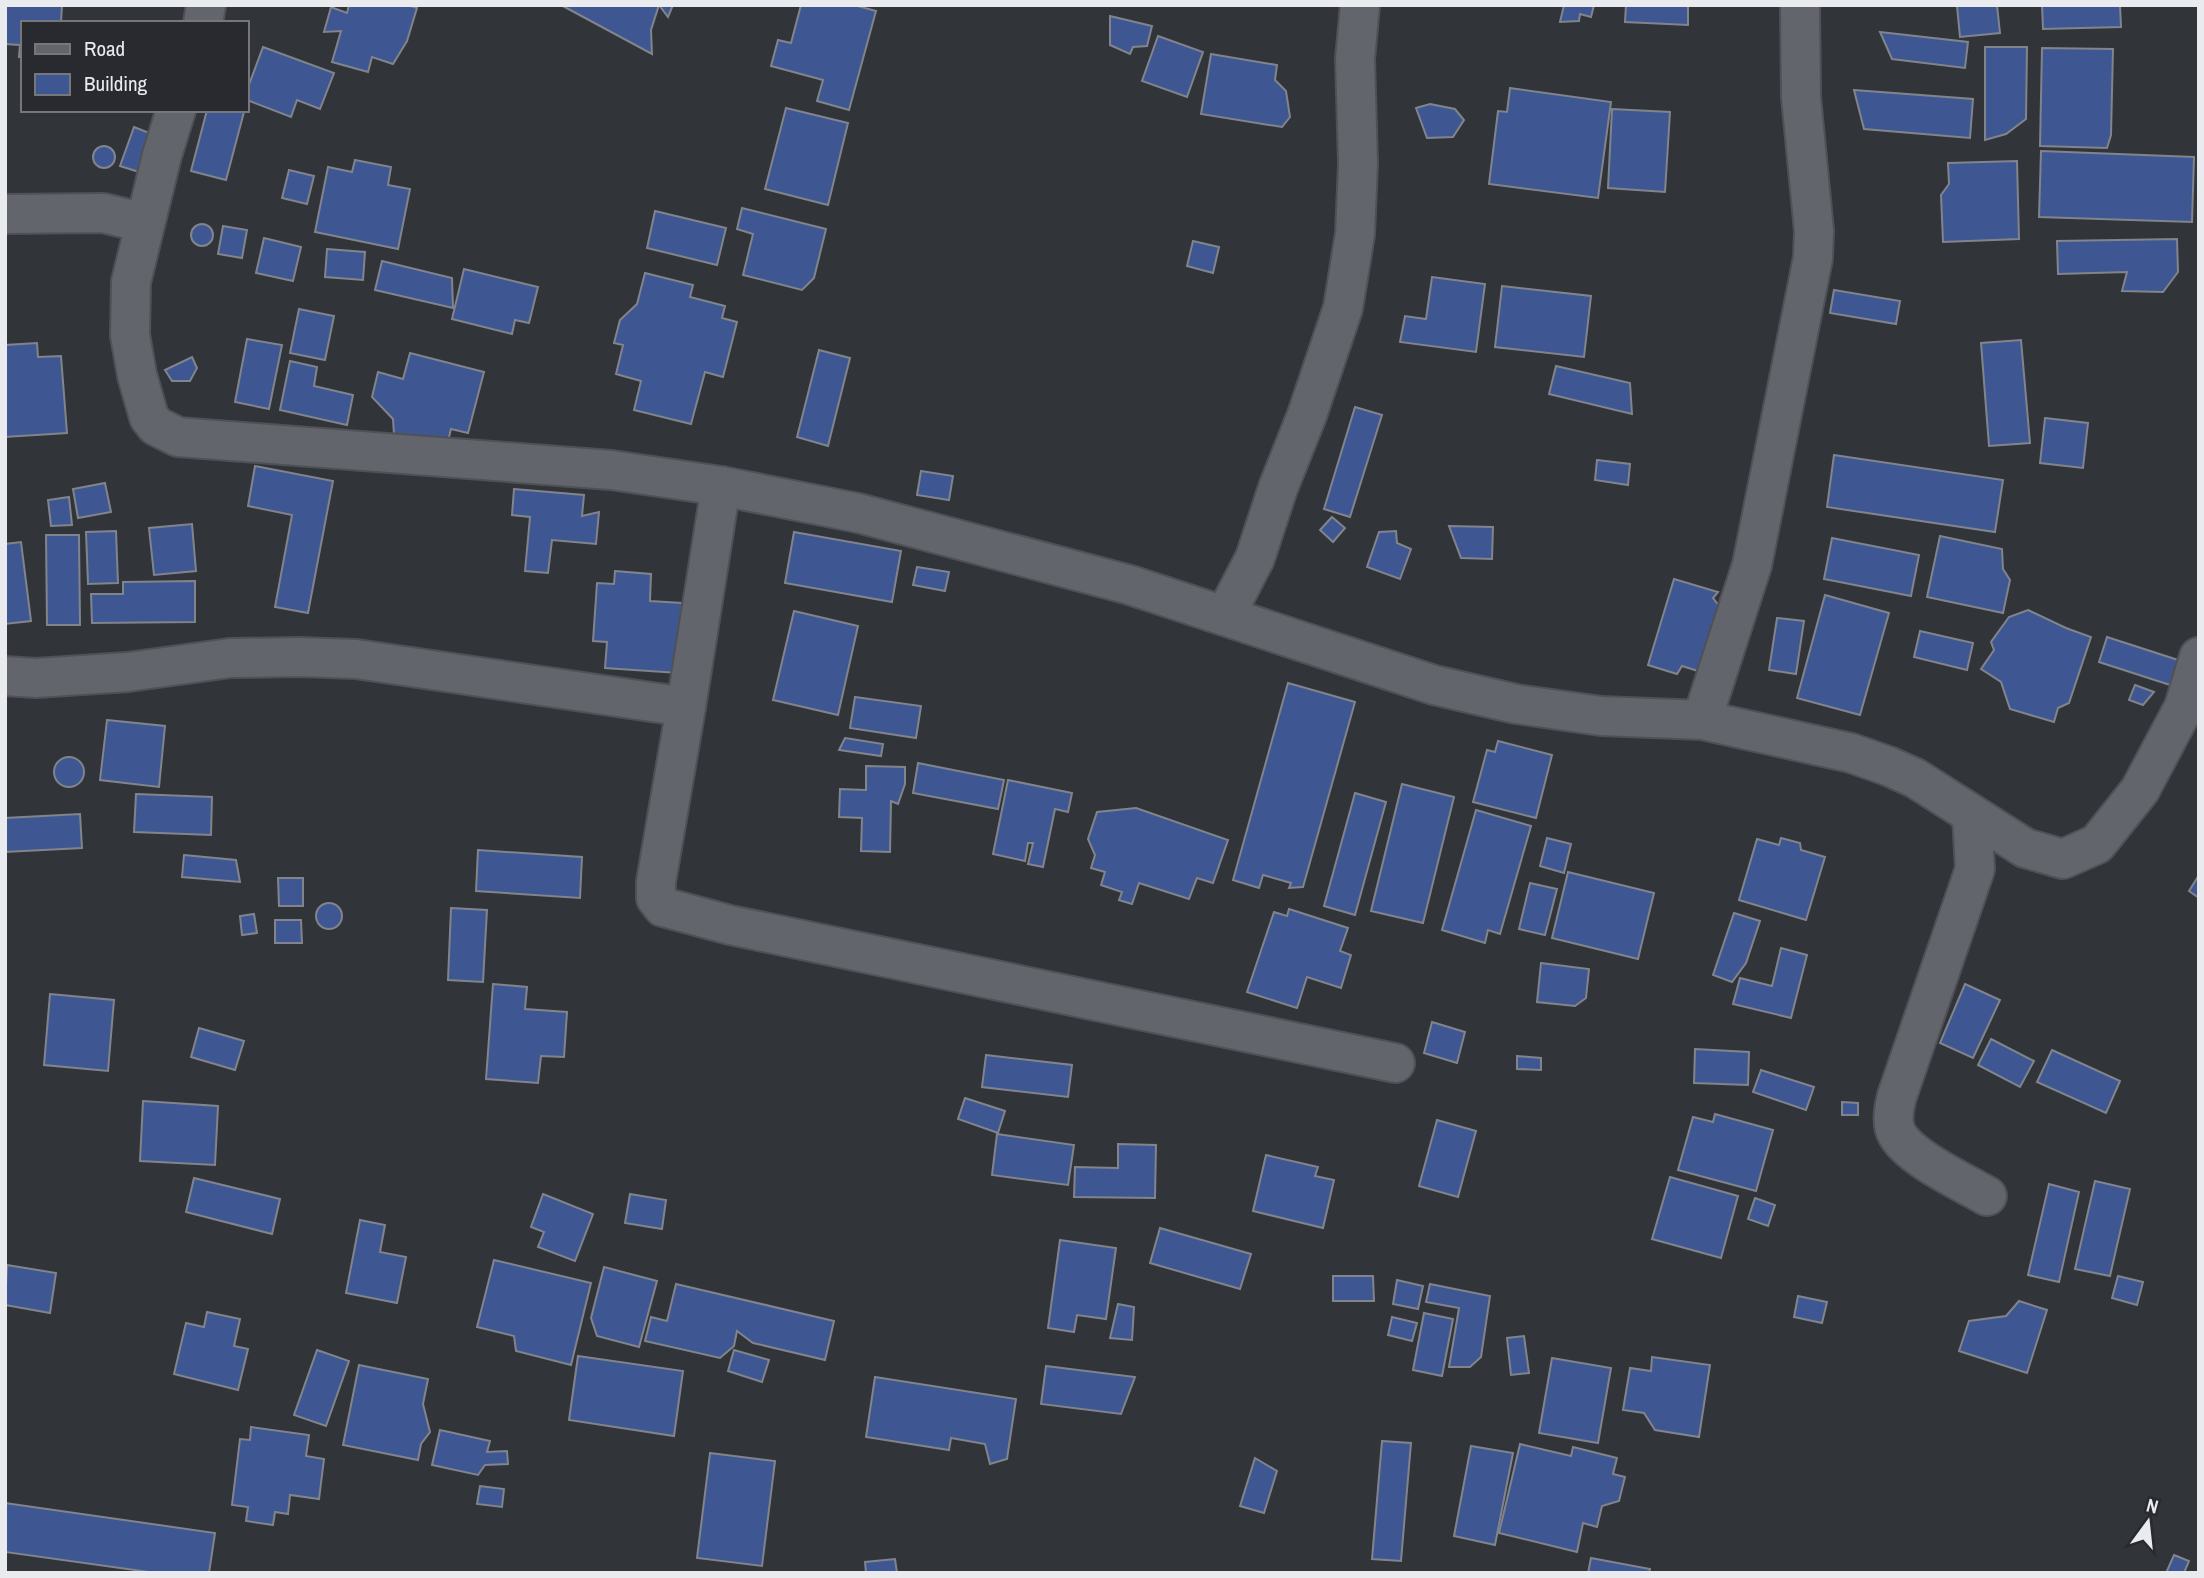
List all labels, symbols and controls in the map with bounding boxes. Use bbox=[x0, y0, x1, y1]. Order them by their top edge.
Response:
legend bbox=[21, 21, 248, 112]
text: Road bbox=[84, 34, 125, 63]
text: Building bbox=[84, 69, 148, 98]
north arrow bbox=[2113, 1487, 2183, 1557]
text: N bbox=[2144, 1492, 2161, 1520]

